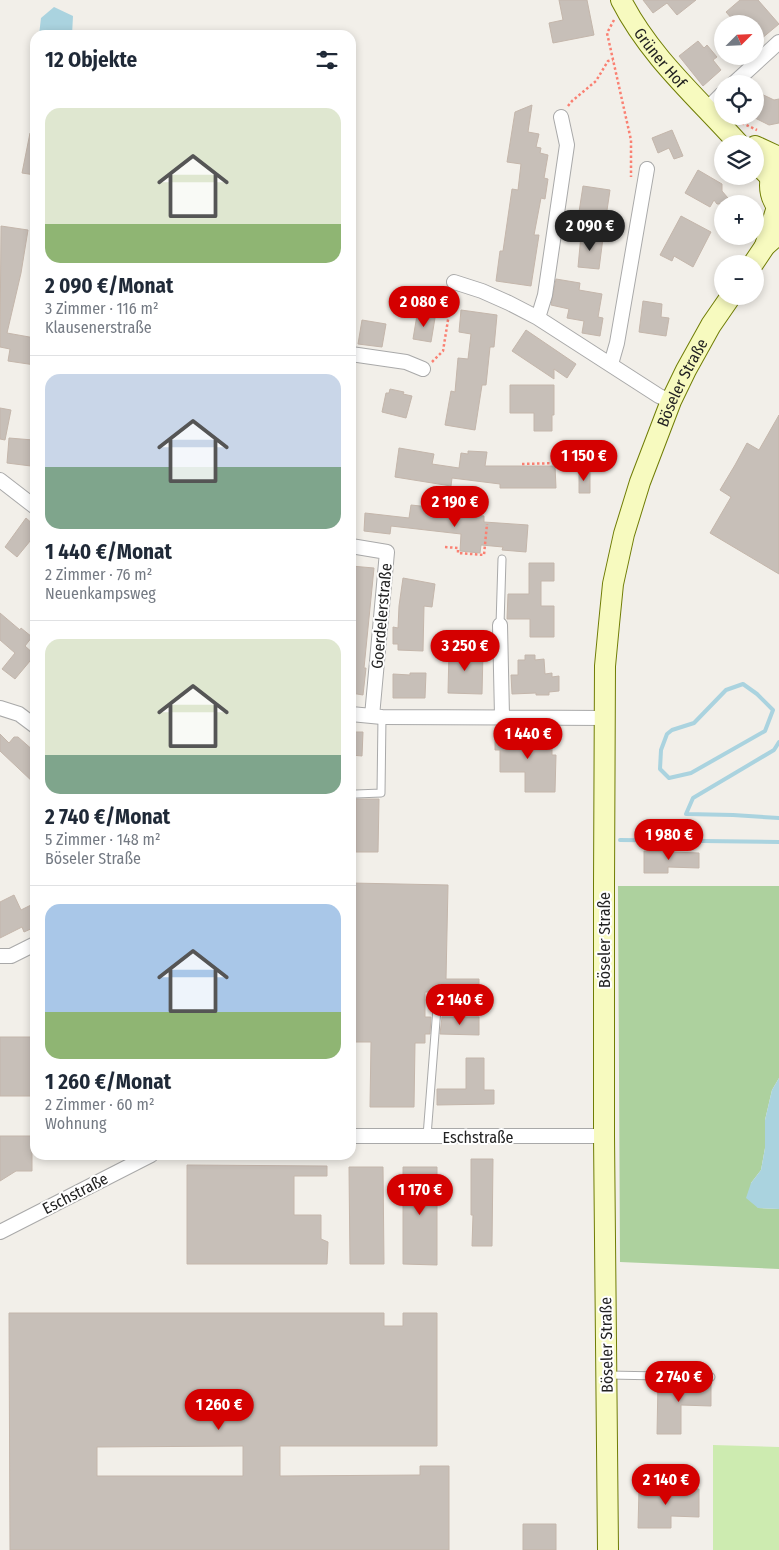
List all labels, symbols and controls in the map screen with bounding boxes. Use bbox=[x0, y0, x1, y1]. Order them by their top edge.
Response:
north arrow bbox=[714, 15, 764, 65]
map controls bbox=[714, 15, 764, 305]
street label: Grüner Hof bbox=[630, 24, 691, 93]
icon: filters bbox=[313, 46, 341, 74]
text: 12 Objekte bbox=[45, 47, 137, 73]
button: locate bbox=[714, 75, 764, 125]
button: layers bbox=[714, 135, 764, 185]
icon: home bbox=[148, 141, 238, 231]
button: + bbox=[714, 195, 764, 245]
pin: 2 090 € bbox=[544, 210, 636, 252]
text: 2 090 € bbox=[566, 216, 614, 235]
button: − bbox=[714, 255, 764, 305]
text: 2 090 €/Monat bbox=[45, 273, 173, 299]
pin: 2 080 € bbox=[378, 286, 470, 328]
text: 2 080 € bbox=[400, 292, 448, 311]
text: 3 Zimmer · 116 m² bbox=[45, 299, 159, 318]
text: Klausenerstraße bbox=[45, 318, 152, 337]
street label: Böseler Straße bbox=[653, 335, 712, 430]
icon: home bbox=[148, 406, 238, 496]
pin: 1 150 € bbox=[538, 440, 630, 482]
text: 1 150 € bbox=[561, 446, 607, 465]
pin: 2 190 € bbox=[409, 486, 501, 528]
text: 2 190 € bbox=[432, 492, 478, 511]
text: 1 440 €/Monat bbox=[45, 539, 172, 565]
street label: Goerdelerstraße bbox=[367, 562, 396, 670]
text: 2 Zimmer · 76 m² bbox=[45, 565, 152, 584]
text: Neuenkampsweg bbox=[45, 584, 156, 603]
pin: 3 250 € bbox=[419, 630, 511, 672]
text: 3 250 € bbox=[442, 636, 488, 655]
icon: home bbox=[148, 671, 238, 761]
pin: 1 440 € bbox=[482, 718, 574, 760]
text: 1 440 € bbox=[504, 724, 552, 743]
text: 2 740 €/Monat bbox=[45, 804, 170, 830]
pin: 1 980 € bbox=[623, 818, 715, 861]
text: 1 980 € bbox=[645, 825, 693, 844]
text: 5 Zimmer · 148 m² bbox=[45, 830, 160, 849]
text: Böseler Straße bbox=[45, 849, 141, 868]
street label: Böseler Straße bbox=[595, 892, 614, 988]
icon: home bbox=[148, 936, 238, 1026]
pin: 2 140 € bbox=[414, 984, 506, 1026]
text: 2 140 € bbox=[437, 990, 483, 1009]
text: 1 260 €/Monat bbox=[45, 1069, 171, 1095]
text: 2 Zimmer · 60 m² bbox=[45, 1095, 154, 1114]
text: Wohnung bbox=[45, 1114, 106, 1133]
street label: Eschstraße bbox=[443, 1128, 514, 1147]
street label: Eschstraße bbox=[39, 1169, 111, 1218]
pin: 1 170 € bbox=[374, 1174, 466, 1216]
text: 1 170 € bbox=[398, 1180, 442, 1199]
street label: Böseler Straße bbox=[596, 1297, 617, 1393]
pin: 2 740 € bbox=[633, 1360, 725, 1403]
text: 2 740 € bbox=[656, 1367, 702, 1386]
pin: 1 260 € bbox=[173, 1388, 265, 1431]
text: 1 260 € bbox=[196, 1395, 242, 1414]
pin: 2 140 € bbox=[620, 1464, 712, 1506]
text: 2 140 € bbox=[643, 1470, 689, 1489]

